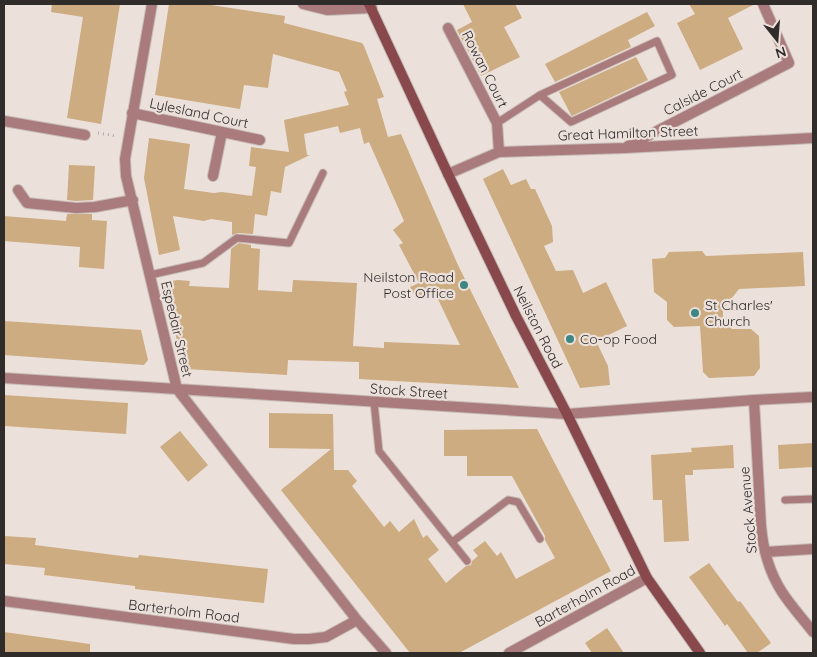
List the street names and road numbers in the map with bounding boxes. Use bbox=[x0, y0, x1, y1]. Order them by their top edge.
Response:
street label: Rowan Court bbox=[458, 27, 512, 111]
street label: Calside Court bbox=[660, 64, 746, 120]
street label: Lylesland Court bbox=[148, 94, 250, 132]
street label: Great Hamilton Street bbox=[557, 122, 699, 144]
street label: Espedair Street bbox=[157, 279, 197, 379]
street label: Neilston Road bbox=[509, 283, 567, 371]
street label: Stock Street bbox=[370, 379, 449, 403]
street label: Stock Avenue bbox=[735, 466, 761, 554]
street label: Barterholm Road bbox=[532, 561, 638, 631]
street label: Barterholm Road bbox=[127, 595, 241, 627]

